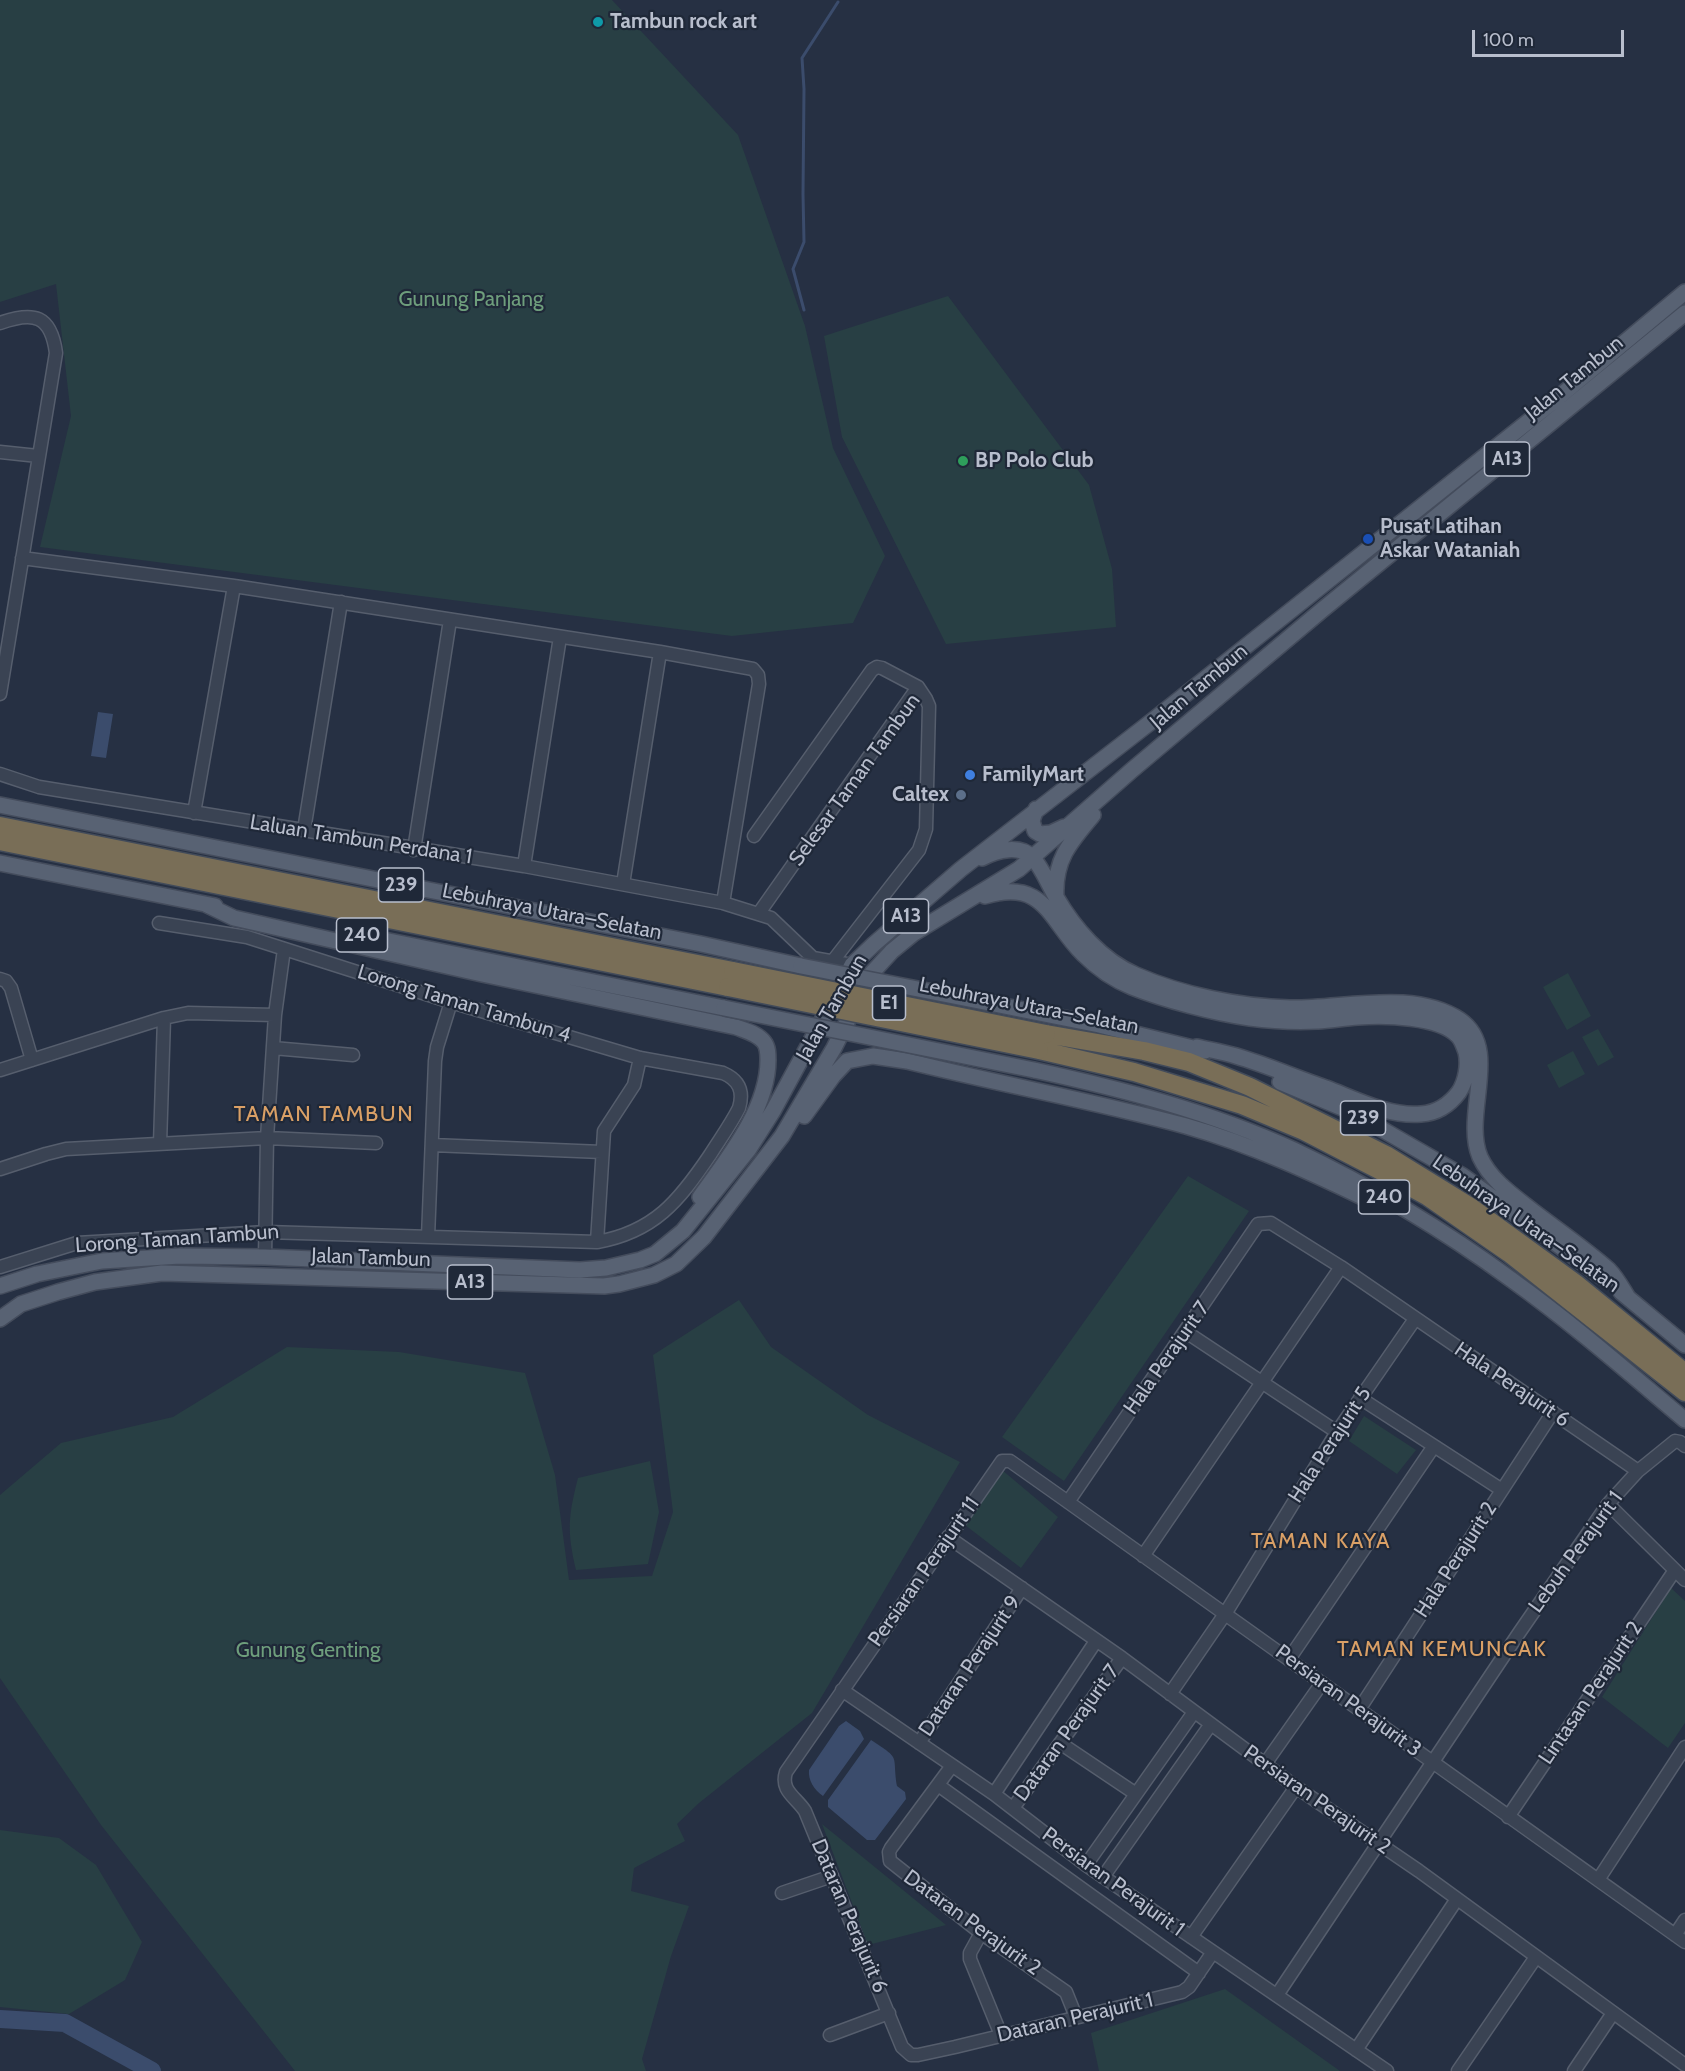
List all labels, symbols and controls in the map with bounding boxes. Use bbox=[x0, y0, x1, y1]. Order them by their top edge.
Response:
place label: Tambun rock art bbox=[610, 9, 757, 35]
marker: Tambun rock art bbox=[591, 15, 605, 29]
scale bar bbox=[1475, 18, 1626, 56]
text: 100 m bbox=[1483, 29, 1534, 51]
park label: Gunung Panjang bbox=[399, 287, 543, 313]
street label: Jalan Tambun bbox=[1520, 331, 1628, 425]
road number: A13 bbox=[1484, 442, 1530, 476]
place label: BP Polo Club bbox=[975, 448, 1094, 474]
marker: BP Polo Club bbox=[956, 454, 970, 468]
place label: Pusat Latihan Askar Wataniah bbox=[1380, 514, 1520, 564]
marker: Pusat Latihan Askar Wataniah bbox=[1361, 532, 1375, 546]
street label: Jalan Tambun bbox=[1145, 639, 1253, 735]
street label: Selesar Taman Tambun bbox=[784, 689, 926, 871]
place label: FamilyMart bbox=[982, 762, 1084, 788]
marker: FamilyMart bbox=[963, 768, 977, 782]
place label: Caltex bbox=[892, 782, 949, 808]
marker: Caltex bbox=[954, 788, 968, 802]
street label: Laluan Tambun Perdana 1 bbox=[248, 810, 474, 870]
road number: 239 bbox=[378, 868, 424, 902]
street label: Lebuhraya Utara–Selatan bbox=[440, 878, 664, 946]
road number: A13 bbox=[884, 899, 928, 933]
road number: 240 bbox=[336, 918, 388, 952]
street label: Jalan Tambun bbox=[791, 950, 873, 1066]
street label: Lorong Taman Tambun 4 bbox=[354, 960, 574, 1048]
street label: Lebuhraya Utara–Selatan bbox=[917, 972, 1141, 1040]
road number: E1 bbox=[872, 986, 906, 1020]
road number: 239 bbox=[1340, 1101, 1386, 1135]
district label: TAMAN TAMBUN bbox=[234, 1102, 414, 1128]
street label: Lebuhraya Utara–Selatan bbox=[1427, 1150, 1625, 1298]
road number: 240 bbox=[1358, 1180, 1410, 1214]
street label: Lorong Taman Tambun bbox=[74, 1219, 280, 1259]
street label: Jalan Tambun bbox=[311, 1243, 431, 1273]
road number: A13 bbox=[448, 1265, 492, 1299]
street label: Hala Perajurit 7 bbox=[1119, 1297, 1215, 1419]
street label: Hala Perajurit 6 bbox=[1449, 1337, 1575, 1433]
street label: Hala Perajurit 5 bbox=[1283, 1382, 1377, 1508]
street label: Lebuh Perajurit 1 bbox=[1523, 1486, 1629, 1618]
street label: Persiaran Perajurit 11 bbox=[863, 1492, 985, 1652]
street label: Hala Perajurit 2 bbox=[1409, 1497, 1503, 1623]
district label: TAMAN KAYA bbox=[1251, 1529, 1391, 1555]
street label: Dataran Perajurit 9 bbox=[914, 1591, 1026, 1741]
street label: Lintasan Perajurit 2 bbox=[1534, 1617, 1648, 1769]
district label: TAMAN KEMUNCAK bbox=[1337, 1637, 1547, 1663]
park label: Gunung Genting bbox=[236, 1638, 380, 1664]
street label: Persiaran Perajurit 3 bbox=[1270, 1640, 1426, 1762]
street label: Dataran Perajurit 7 bbox=[1009, 1660, 1125, 1806]
street label: Persiaran Perajurit 2 bbox=[1239, 1740, 1395, 1860]
street label: Persiaran Perajurit 1 bbox=[1037, 1822, 1189, 1942]
street label: Dataran Perajurit 6 bbox=[805, 1835, 893, 1997]
street label: Dataran Perajurit 2 bbox=[898, 1865, 1046, 1981]
street label: Dataran Perajurit 1 bbox=[995, 1988, 1155, 2048]

